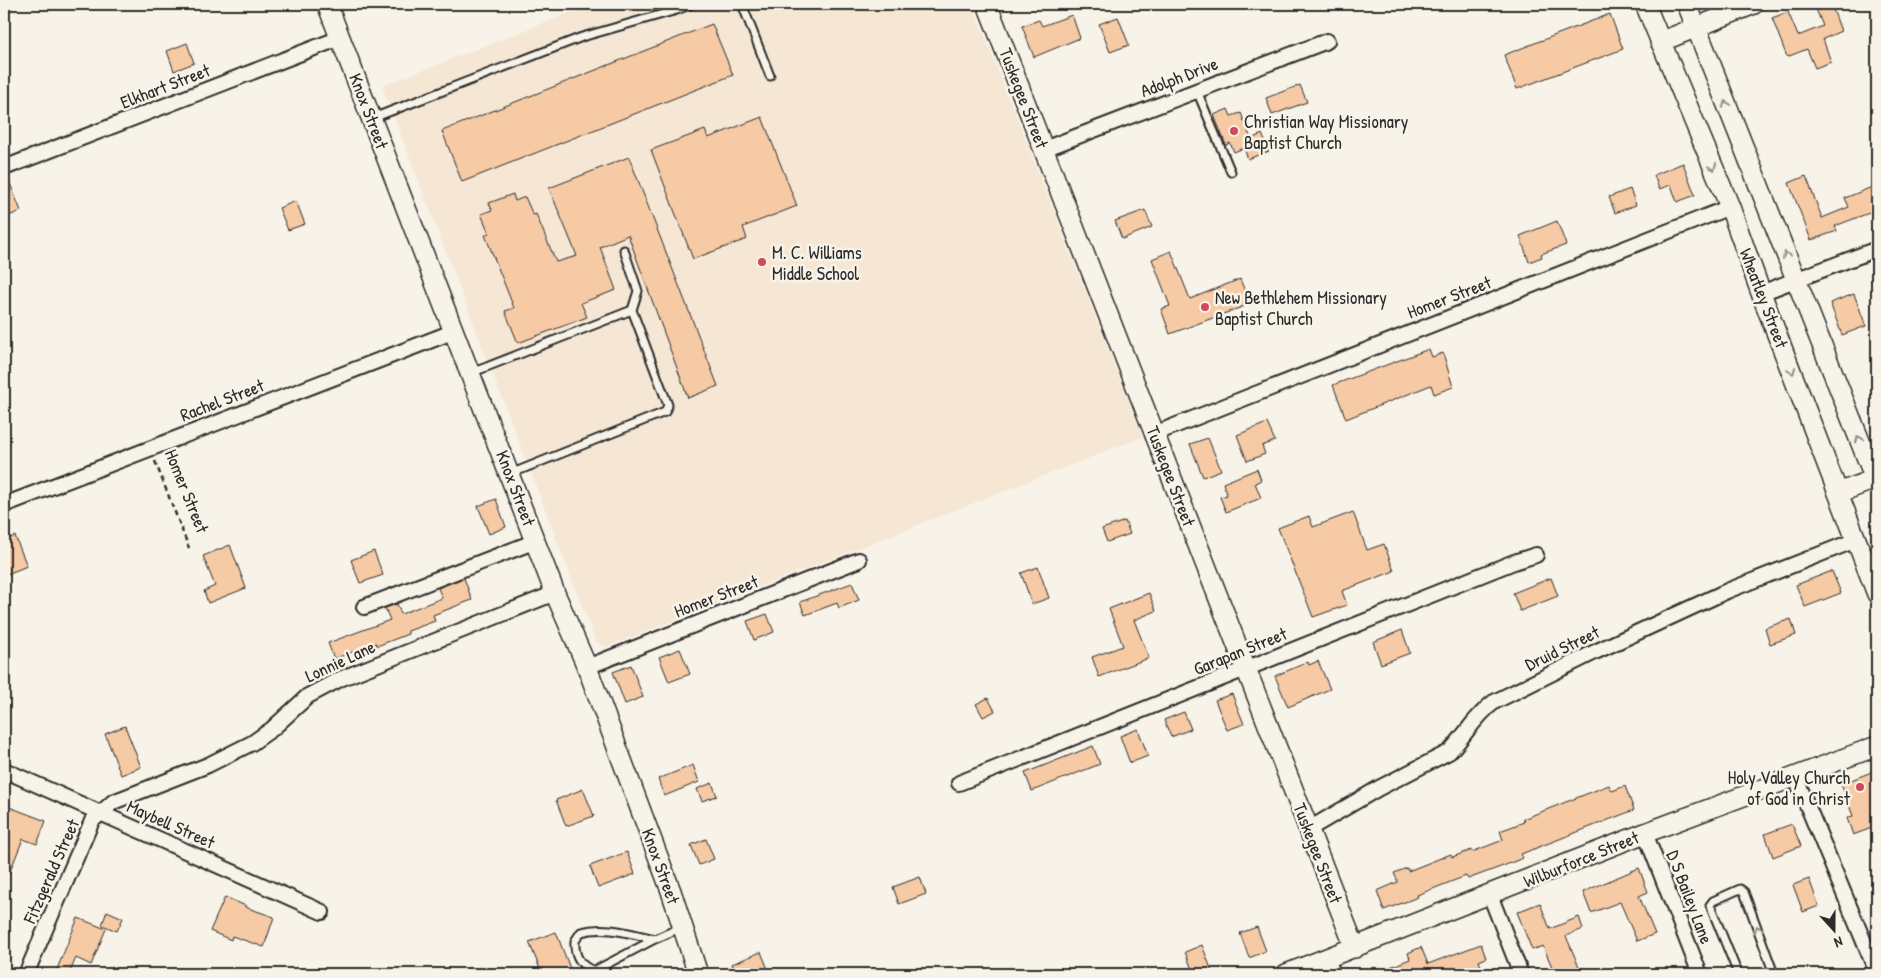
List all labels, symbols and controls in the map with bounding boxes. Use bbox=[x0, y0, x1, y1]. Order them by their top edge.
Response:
street label: Tuskegee Street bbox=[993, 44, 1055, 153]
street label: Adolph Drive bbox=[1137, 51, 1221, 103]
street label: Elkhart Street bbox=[117, 57, 214, 115]
street label: Knox Street bbox=[343, 70, 395, 153]
one-way arrow bbox=[1722, 100, 1732, 109]
place label: Christian Way Missionary Baptist Church bbox=[1244, 109, 1409, 155]
marker: Christian Way Missionary Baptist Church bbox=[1228, 125, 1240, 137]
one-way arrow bbox=[1707, 162, 1717, 171]
place label: M. C. Williams Middle School bbox=[772, 240, 862, 286]
street label: Wheatley Street bbox=[1734, 245, 1795, 352]
one-way arrow bbox=[1782, 251, 1793, 260]
marker: M. C. Williams Middle School bbox=[756, 256, 768, 268]
street label: Homer Street bbox=[1403, 269, 1495, 324]
place label: New Bethlehem Missionary Baptist Church bbox=[1215, 285, 1387, 331]
marker: New Bethlehem Missionary Baptist Church bbox=[1199, 301, 1211, 313]
one-way arrow bbox=[1786, 366, 1796, 375]
street label: Rachel Street bbox=[177, 372, 268, 427]
street label: Tuskegee Street bbox=[1140, 422, 1202, 531]
one-way arrow bbox=[1855, 435, 1865, 443]
street label: Homer Street bbox=[159, 445, 215, 537]
street label: Knox Street bbox=[490, 447, 542, 530]
street label: Homer Street bbox=[670, 568, 762, 623]
street label: Druid Street bbox=[1521, 619, 1604, 677]
street label: Garapan Street bbox=[1190, 621, 1291, 681]
street label: Lonnie Lane bbox=[301, 634, 379, 688]
place label: Holy Valley Church of God in Christ bbox=[1728, 765, 1851, 811]
marker: Holy Valley Church of God in Christ bbox=[1854, 781, 1866, 793]
street label: Maybell Street bbox=[123, 794, 220, 855]
street label: Tuskegee Street bbox=[1287, 799, 1349, 908]
street label: Fitzgerald Street bbox=[16, 814, 85, 928]
street label: Wilburforce Street bbox=[1520, 824, 1643, 893]
street label: Knox Street bbox=[636, 825, 687, 908]
street label: D S Bailey Lane bbox=[1661, 847, 1719, 947]
north arrow bbox=[1808, 906, 1858, 956]
one-way arrow bbox=[1753, 925, 1763, 933]
text: N bbox=[1831, 932, 1846, 953]

